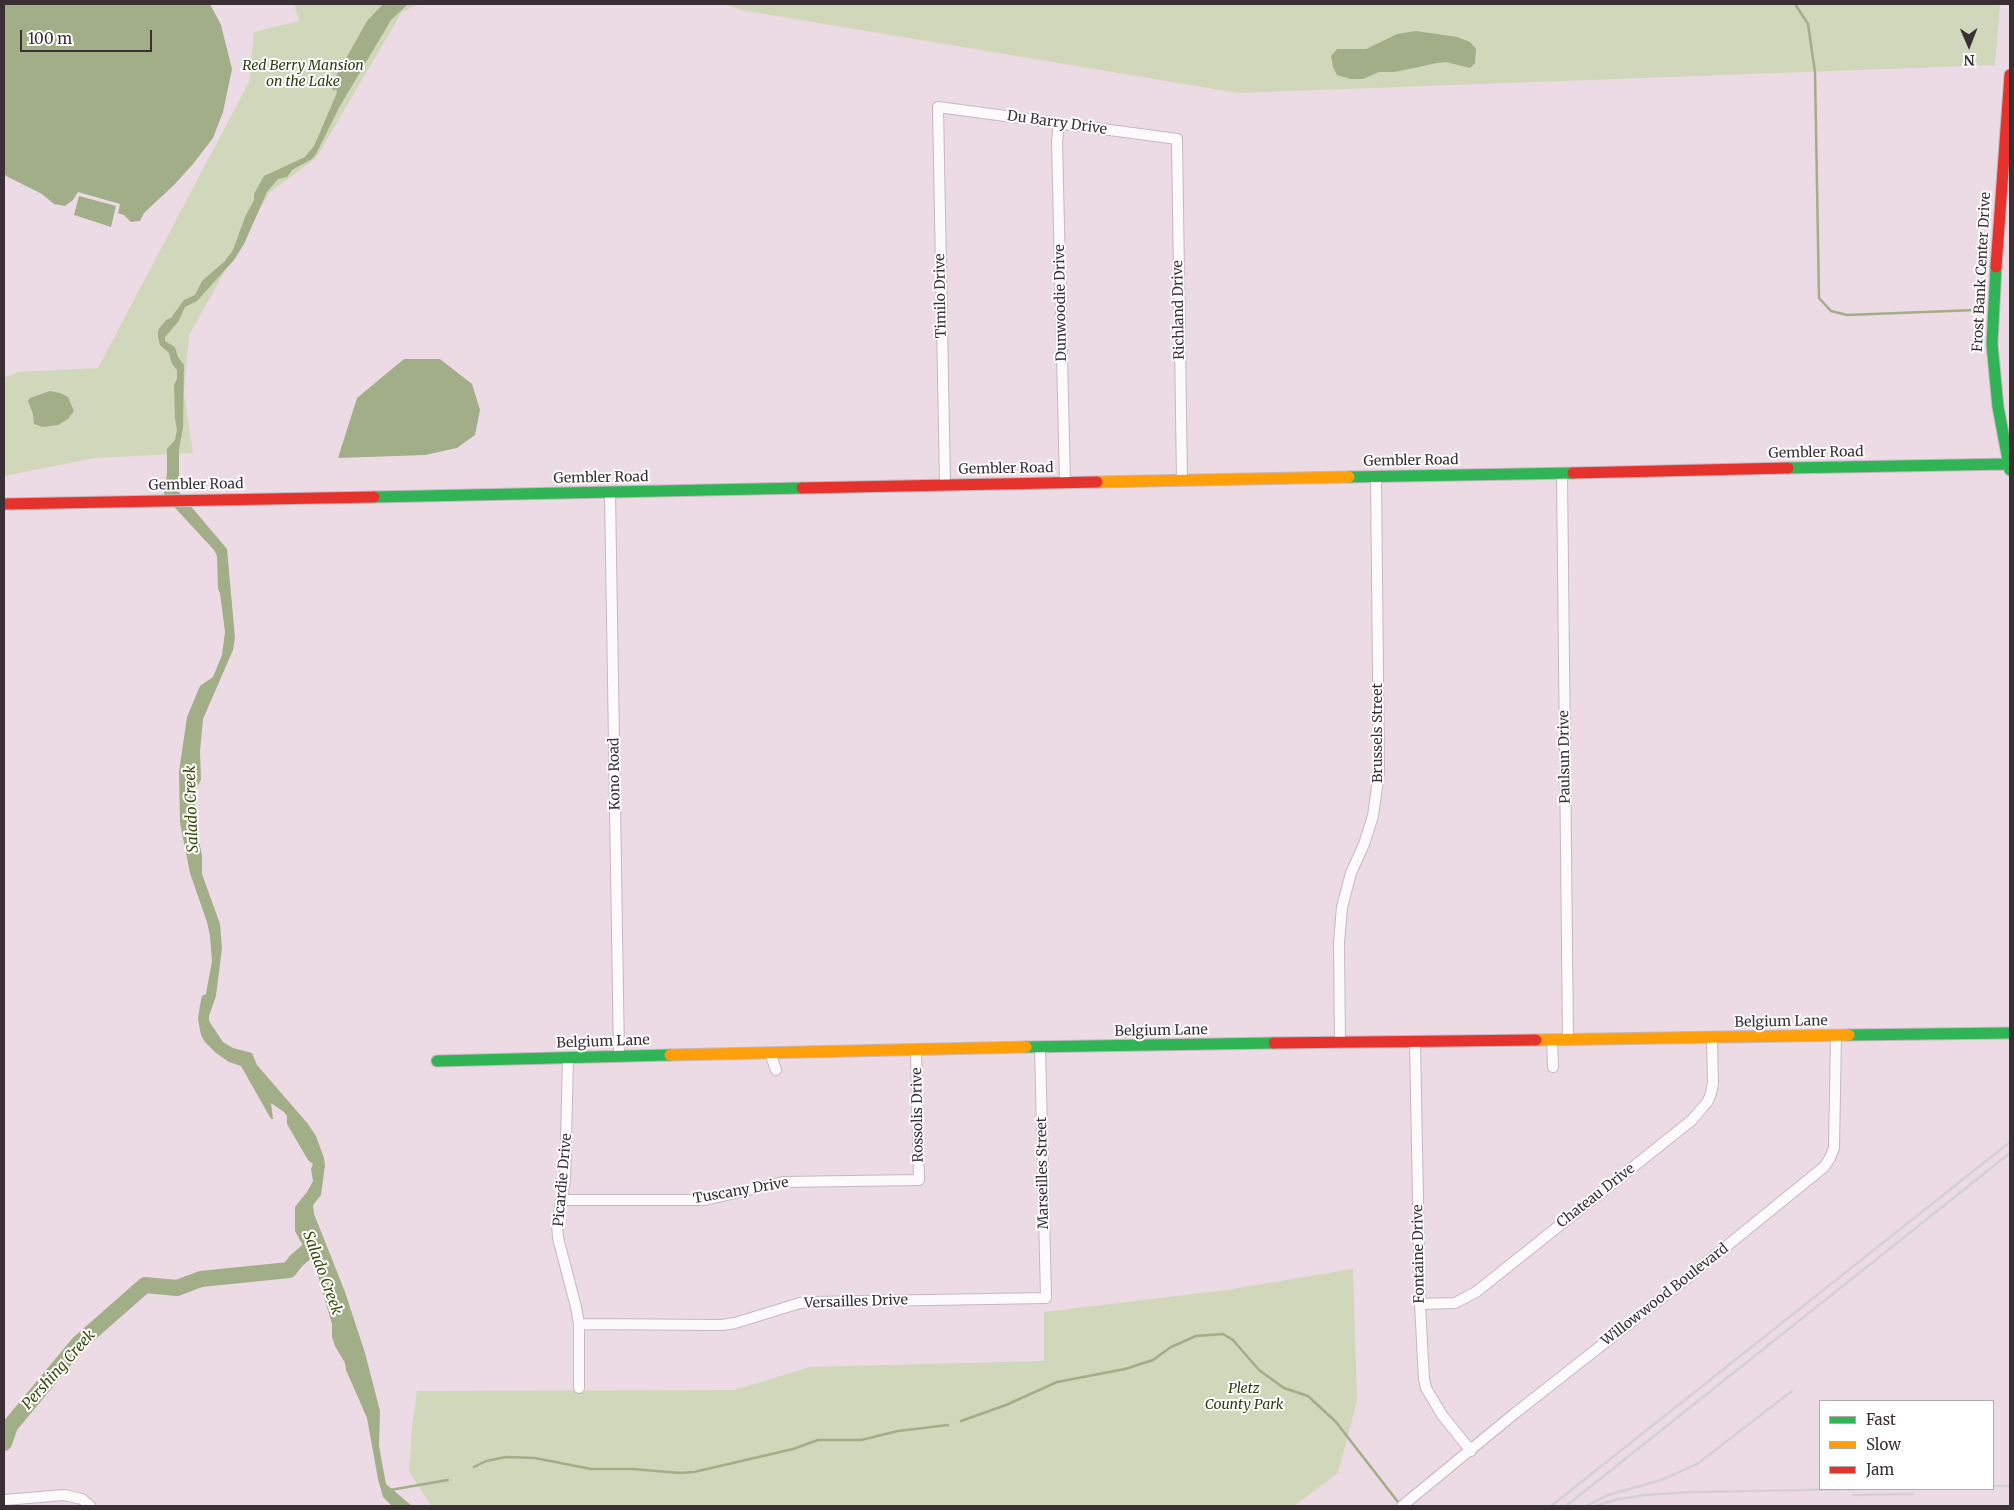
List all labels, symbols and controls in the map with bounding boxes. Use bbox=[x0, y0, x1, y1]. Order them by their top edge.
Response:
scale bar bbox=[22, 20, 155, 52]
north arrow bbox=[1944, 20, 1994, 70]
text: 100 m bbox=[28, 29, 72, 48]
text: N bbox=[1964, 51, 1975, 69]
park label: Red Berry Mansion on the Lake bbox=[242, 58, 364, 90]
street label: Du Barry Drive bbox=[1006, 108, 1108, 138]
street label: Frost Bank Center Drive bbox=[1969, 191, 1995, 353]
street label: Dunwoodie Drive bbox=[1052, 244, 1070, 362]
street label: Timilo Drive bbox=[932, 253, 950, 339]
street label: Richland Drive bbox=[1170, 260, 1188, 360]
street label: Gembler Road bbox=[1768, 444, 1864, 462]
street label: Gembler Road bbox=[1363, 452, 1459, 470]
street label: Gembler Road bbox=[958, 460, 1054, 478]
street label: Gembler Road bbox=[553, 469, 649, 487]
street label: Gembler Road bbox=[148, 476, 244, 494]
street label: Brussels Street bbox=[1370, 683, 1386, 783]
street label: Paulsun Drive bbox=[1556, 710, 1574, 804]
street label: Kono Road bbox=[606, 738, 624, 810]
water label: Salado Creek bbox=[181, 765, 203, 853]
street label: Belgium Lane bbox=[1734, 1013, 1828, 1031]
street label: Belgium Lane bbox=[1114, 1022, 1208, 1040]
street label: Belgium Lane bbox=[556, 1032, 650, 1052]
street label: Rossolis Drive bbox=[909, 1067, 927, 1163]
street label: Marseilles Street bbox=[1034, 1117, 1052, 1229]
street label: Picardie Drive bbox=[551, 1133, 575, 1227]
street label: Chateau Drive bbox=[1554, 1160, 1638, 1232]
street label: Tuscany Drive bbox=[692, 1174, 790, 1208]
street label: Fontaine Drive bbox=[1410, 1204, 1428, 1304]
water label: Salado Creek bbox=[299, 1229, 345, 1317]
street label: Willowwood Boulevard bbox=[1598, 1240, 1732, 1350]
street label: Versailles Drive bbox=[804, 1292, 908, 1312]
water label: Pershing Creek bbox=[19, 1327, 99, 1413]
park label: Pletz County Park bbox=[1205, 1381, 1283, 1414]
legend bbox=[1819, 1400, 1994, 1490]
text: Fast bbox=[1866, 1410, 1896, 1429]
text: Slow bbox=[1866, 1435, 1901, 1454]
text: Jam bbox=[1866, 1460, 1894, 1479]

